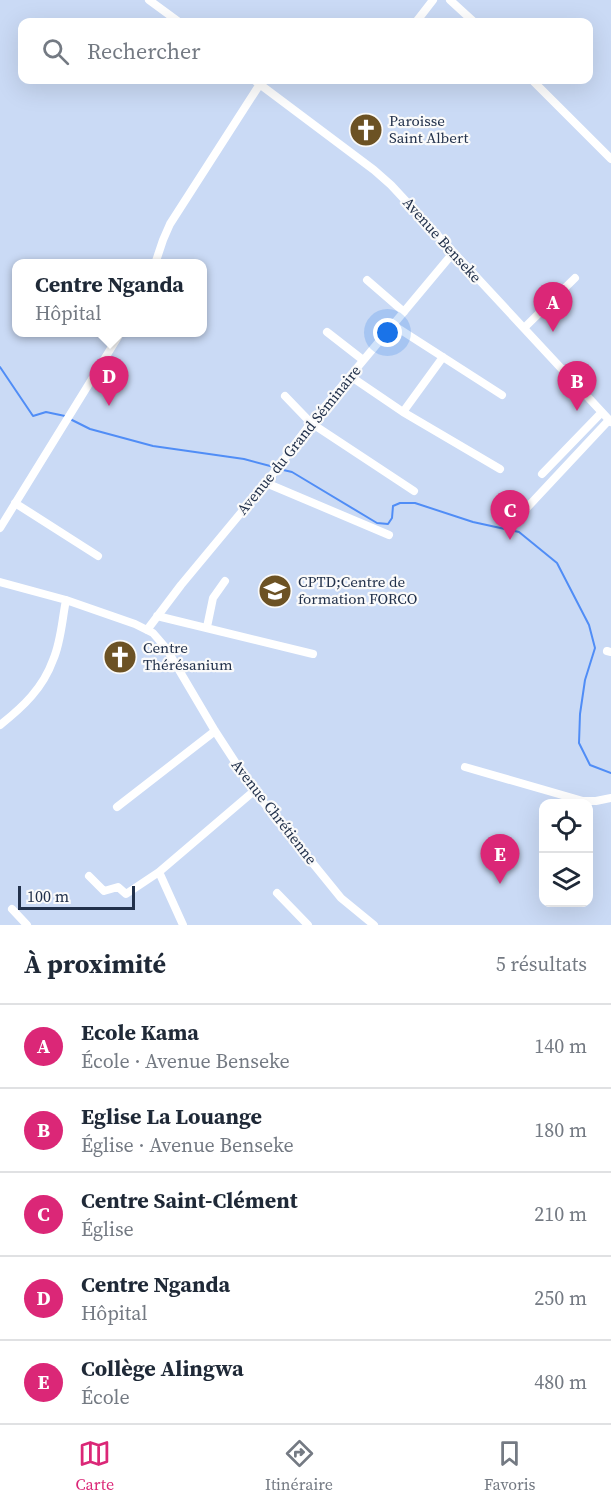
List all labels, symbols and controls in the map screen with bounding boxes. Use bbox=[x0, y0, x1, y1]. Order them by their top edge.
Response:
search box bbox=[18, 18, 593, 84]
icon: search bbox=[39, 35, 72, 68]
text: Rechercher bbox=[87, 36, 201, 66]
place label: Paroisse Saint Albert bbox=[389, 110, 469, 148]
church icon: Paroisse Saint Albert bbox=[348, 112, 384, 148]
street label: Avenue Benseke bbox=[398, 192, 487, 287]
popup bbox=[12, 259, 207, 337]
text: Centre Nganda bbox=[35, 269, 184, 299]
pin: A bbox=[534, 282, 572, 332]
text: Hôpital bbox=[35, 299, 101, 327]
your location bbox=[373, 318, 402, 347]
pin: D bbox=[90, 356, 128, 406]
street label: Avenue du Grand Séminaire bbox=[232, 360, 366, 519]
pin: B bbox=[558, 362, 596, 411]
pin: C bbox=[490, 490, 530, 540]
place label: CPTD;Centre de formation FORCO bbox=[298, 571, 417, 609]
school or university icon: CPTD;Centre de formation FORCO bbox=[257, 573, 293, 609]
place label: Centre Thérésanium bbox=[143, 637, 233, 675]
church icon: Centre Thérésanium bbox=[102, 639, 138, 675]
street label: Avenue Chrétienne bbox=[227, 755, 322, 869]
map controls bbox=[539, 799, 593, 907]
button: locate bbox=[539, 799, 593, 853]
pin: E bbox=[480, 834, 520, 884]
button: layers bbox=[539, 853, 593, 907]
scale bar bbox=[18, 883, 135, 910]
text: 100 m bbox=[27, 885, 69, 907]
text: À proximité bbox=[24, 946, 166, 982]
text: 5 résultats bbox=[496, 950, 587, 978]
text: Ecole Kama bbox=[81, 1017, 199, 1047]
text: A bbox=[37, 1032, 50, 1060]
text: 140 m bbox=[534, 1032, 587, 1060]
text: École · Avenue Benseke bbox=[81, 1047, 290, 1075]
text: Eglise La Louange bbox=[81, 1101, 262, 1131]
text: B bbox=[37, 1116, 50, 1144]
text: 180 m bbox=[534, 1116, 587, 1144]
text: Église · Avenue Benseke bbox=[81, 1131, 294, 1159]
text: Centre Saint-Clément bbox=[81, 1185, 298, 1215]
text: C bbox=[37, 1200, 50, 1228]
text: 210 m bbox=[534, 1200, 587, 1228]
text: Église bbox=[81, 1215, 134, 1243]
text: Centre Nganda bbox=[81, 1269, 230, 1299]
text: D bbox=[36, 1284, 51, 1312]
text: 250 m bbox=[534, 1284, 587, 1312]
text: Hôpital bbox=[81, 1299, 147, 1327]
text: Collège Alingwa bbox=[81, 1353, 244, 1383]
text: E bbox=[38, 1368, 49, 1396]
text: 480 m bbox=[534, 1368, 587, 1396]
text: École bbox=[81, 1383, 130, 1411]
tab: Carte bbox=[76, 1437, 114, 1495]
tab: Itinéraire bbox=[265, 1437, 333, 1495]
tab: Favoris bbox=[484, 1437, 535, 1495]

